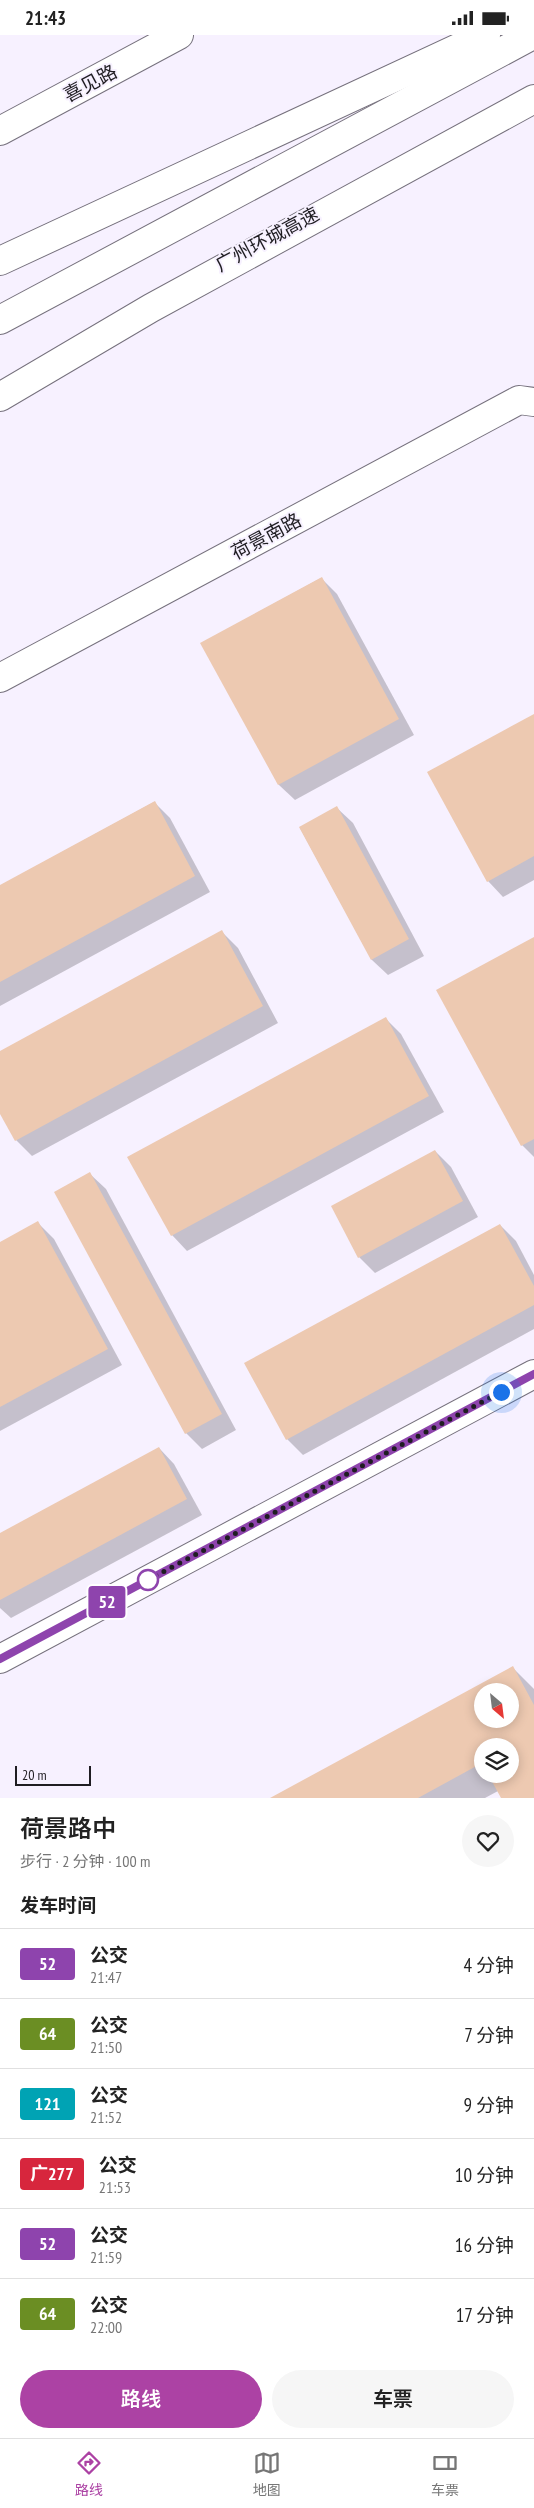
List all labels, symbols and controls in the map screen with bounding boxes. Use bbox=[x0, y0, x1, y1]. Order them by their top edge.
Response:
text: 21:43 bbox=[25, 6, 66, 30]
street label: 喜见路 bbox=[59, 59, 121, 107]
street label: 广州环城高速 bbox=[211, 202, 323, 276]
street label: 荷景南路 bbox=[227, 508, 305, 564]
your location bbox=[489, 1380, 514, 1405]
unlabelled marker bbox=[137, 1569, 159, 1591]
line badge: 52 bbox=[84, 1586, 130, 1618]
text: 52 bbox=[98, 1590, 116, 1613]
north arrow bbox=[474, 1683, 519, 1727]
map controls bbox=[474, 1683, 519, 1783]
button: layers bbox=[474, 1738, 519, 1783]
scale bar bbox=[15, 1763, 91, 1786]
text: 20 m bbox=[22, 1766, 47, 1784]
text: 荷景路中 bbox=[20, 1813, 116, 1844]
button: heart bbox=[462, 1815, 514, 1867]
text: 步行 · 2 分钟 · 100 m bbox=[20, 1851, 150, 1871]
text: 发车时间 bbox=[20, 1893, 96, 1917]
text: 公交 bbox=[90, 1943, 128, 1967]
text: 52 bbox=[39, 1952, 56, 1975]
text: 4 分钟 bbox=[463, 1953, 514, 1977]
text: 21:47 bbox=[90, 1967, 122, 1987]
text: 公交 bbox=[90, 2013, 128, 2037]
text: 64 bbox=[39, 2022, 56, 2045]
text: 7 分钟 bbox=[464, 2023, 514, 2047]
text: 21:50 bbox=[90, 2037, 122, 2057]
text: 公交 bbox=[90, 2083, 128, 2107]
text: 121 bbox=[35, 2092, 60, 2115]
text: 9 分钟 bbox=[463, 2093, 514, 2117]
text: 21:52 bbox=[90, 2107, 122, 2127]
text: 公交 bbox=[99, 2153, 137, 2177]
text: 广277 bbox=[30, 2162, 74, 2185]
text: 10 分钟 bbox=[455, 2163, 514, 2187]
text: 21:53 bbox=[99, 2177, 131, 2197]
text: 公交 bbox=[90, 2223, 128, 2247]
text: 52 bbox=[39, 2232, 56, 2255]
text: 16 分钟 bbox=[455, 2233, 514, 2257]
text: 21:59 bbox=[90, 2247, 122, 2267]
text: 公交 bbox=[90, 2293, 128, 2317]
text: 64 bbox=[39, 2302, 56, 2325]
text: 17 分钟 bbox=[456, 2303, 514, 2327]
text: 22:00 bbox=[90, 2317, 122, 2337]
button: 路线 bbox=[20, 2370, 262, 2428]
button: 车票 bbox=[272, 2370, 514, 2428]
tab: 路线 bbox=[75, 2449, 103, 2499]
tab: 地图 bbox=[253, 2449, 281, 2499]
tab: 车票 bbox=[431, 2449, 459, 2499]

